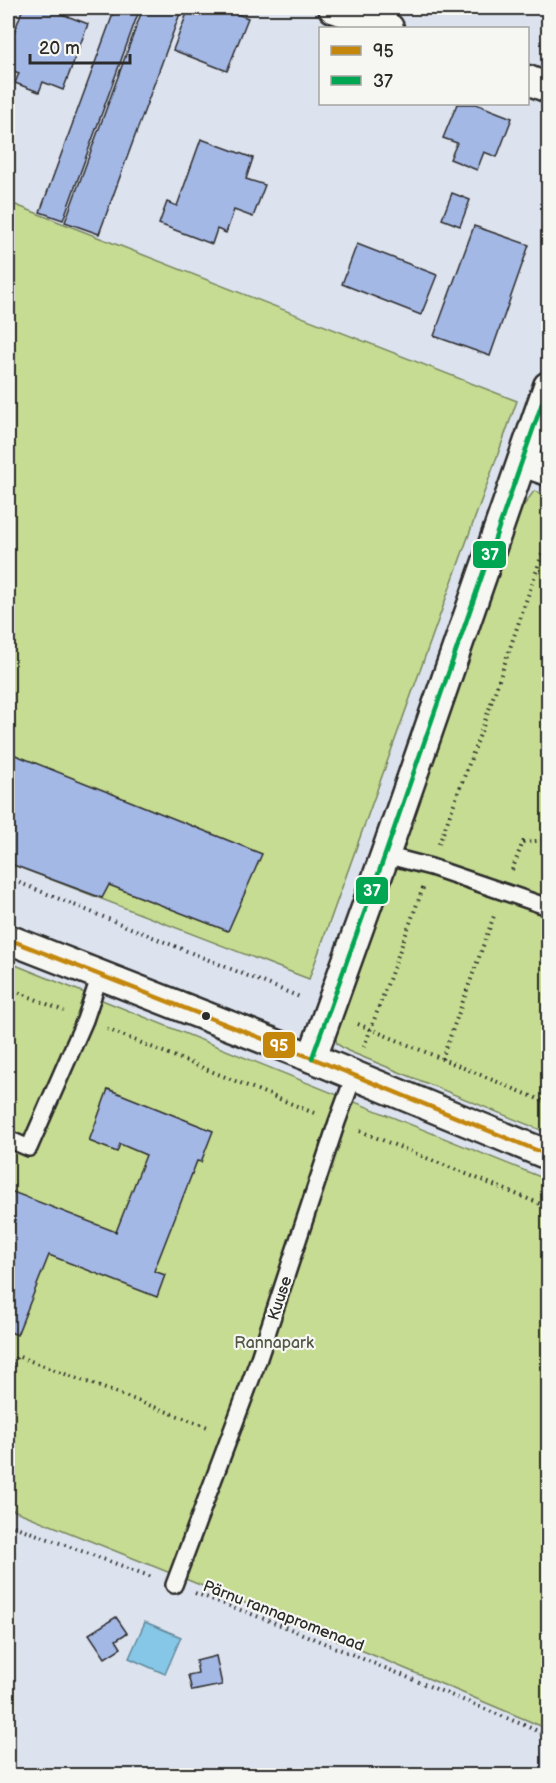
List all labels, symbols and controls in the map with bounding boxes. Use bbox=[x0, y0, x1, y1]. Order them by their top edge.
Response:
scale bar bbox=[30, 27, 130, 65]
legend bbox=[319, 27, 529, 105]
text: 20 m bbox=[39, 38, 80, 59]
text: 95 bbox=[373, 41, 394, 62]
text: 37 bbox=[373, 71, 393, 92]
line badge: 37 bbox=[472, 540, 507, 569]
text: 37 bbox=[481, 546, 499, 565]
line badge: 37 bbox=[355, 876, 389, 905]
text: 37 bbox=[363, 882, 381, 901]
unlabelled marker bbox=[200, 1010, 212, 1022]
line badge: 95 bbox=[262, 1031, 296, 1059]
text: 95 bbox=[270, 1037, 288, 1056]
street label: Kuuse bbox=[264, 1274, 297, 1323]
park label: Rannapark bbox=[234, 1334, 314, 1353]
street label: Pärnu rannapromenaad bbox=[200, 1577, 367, 1656]

